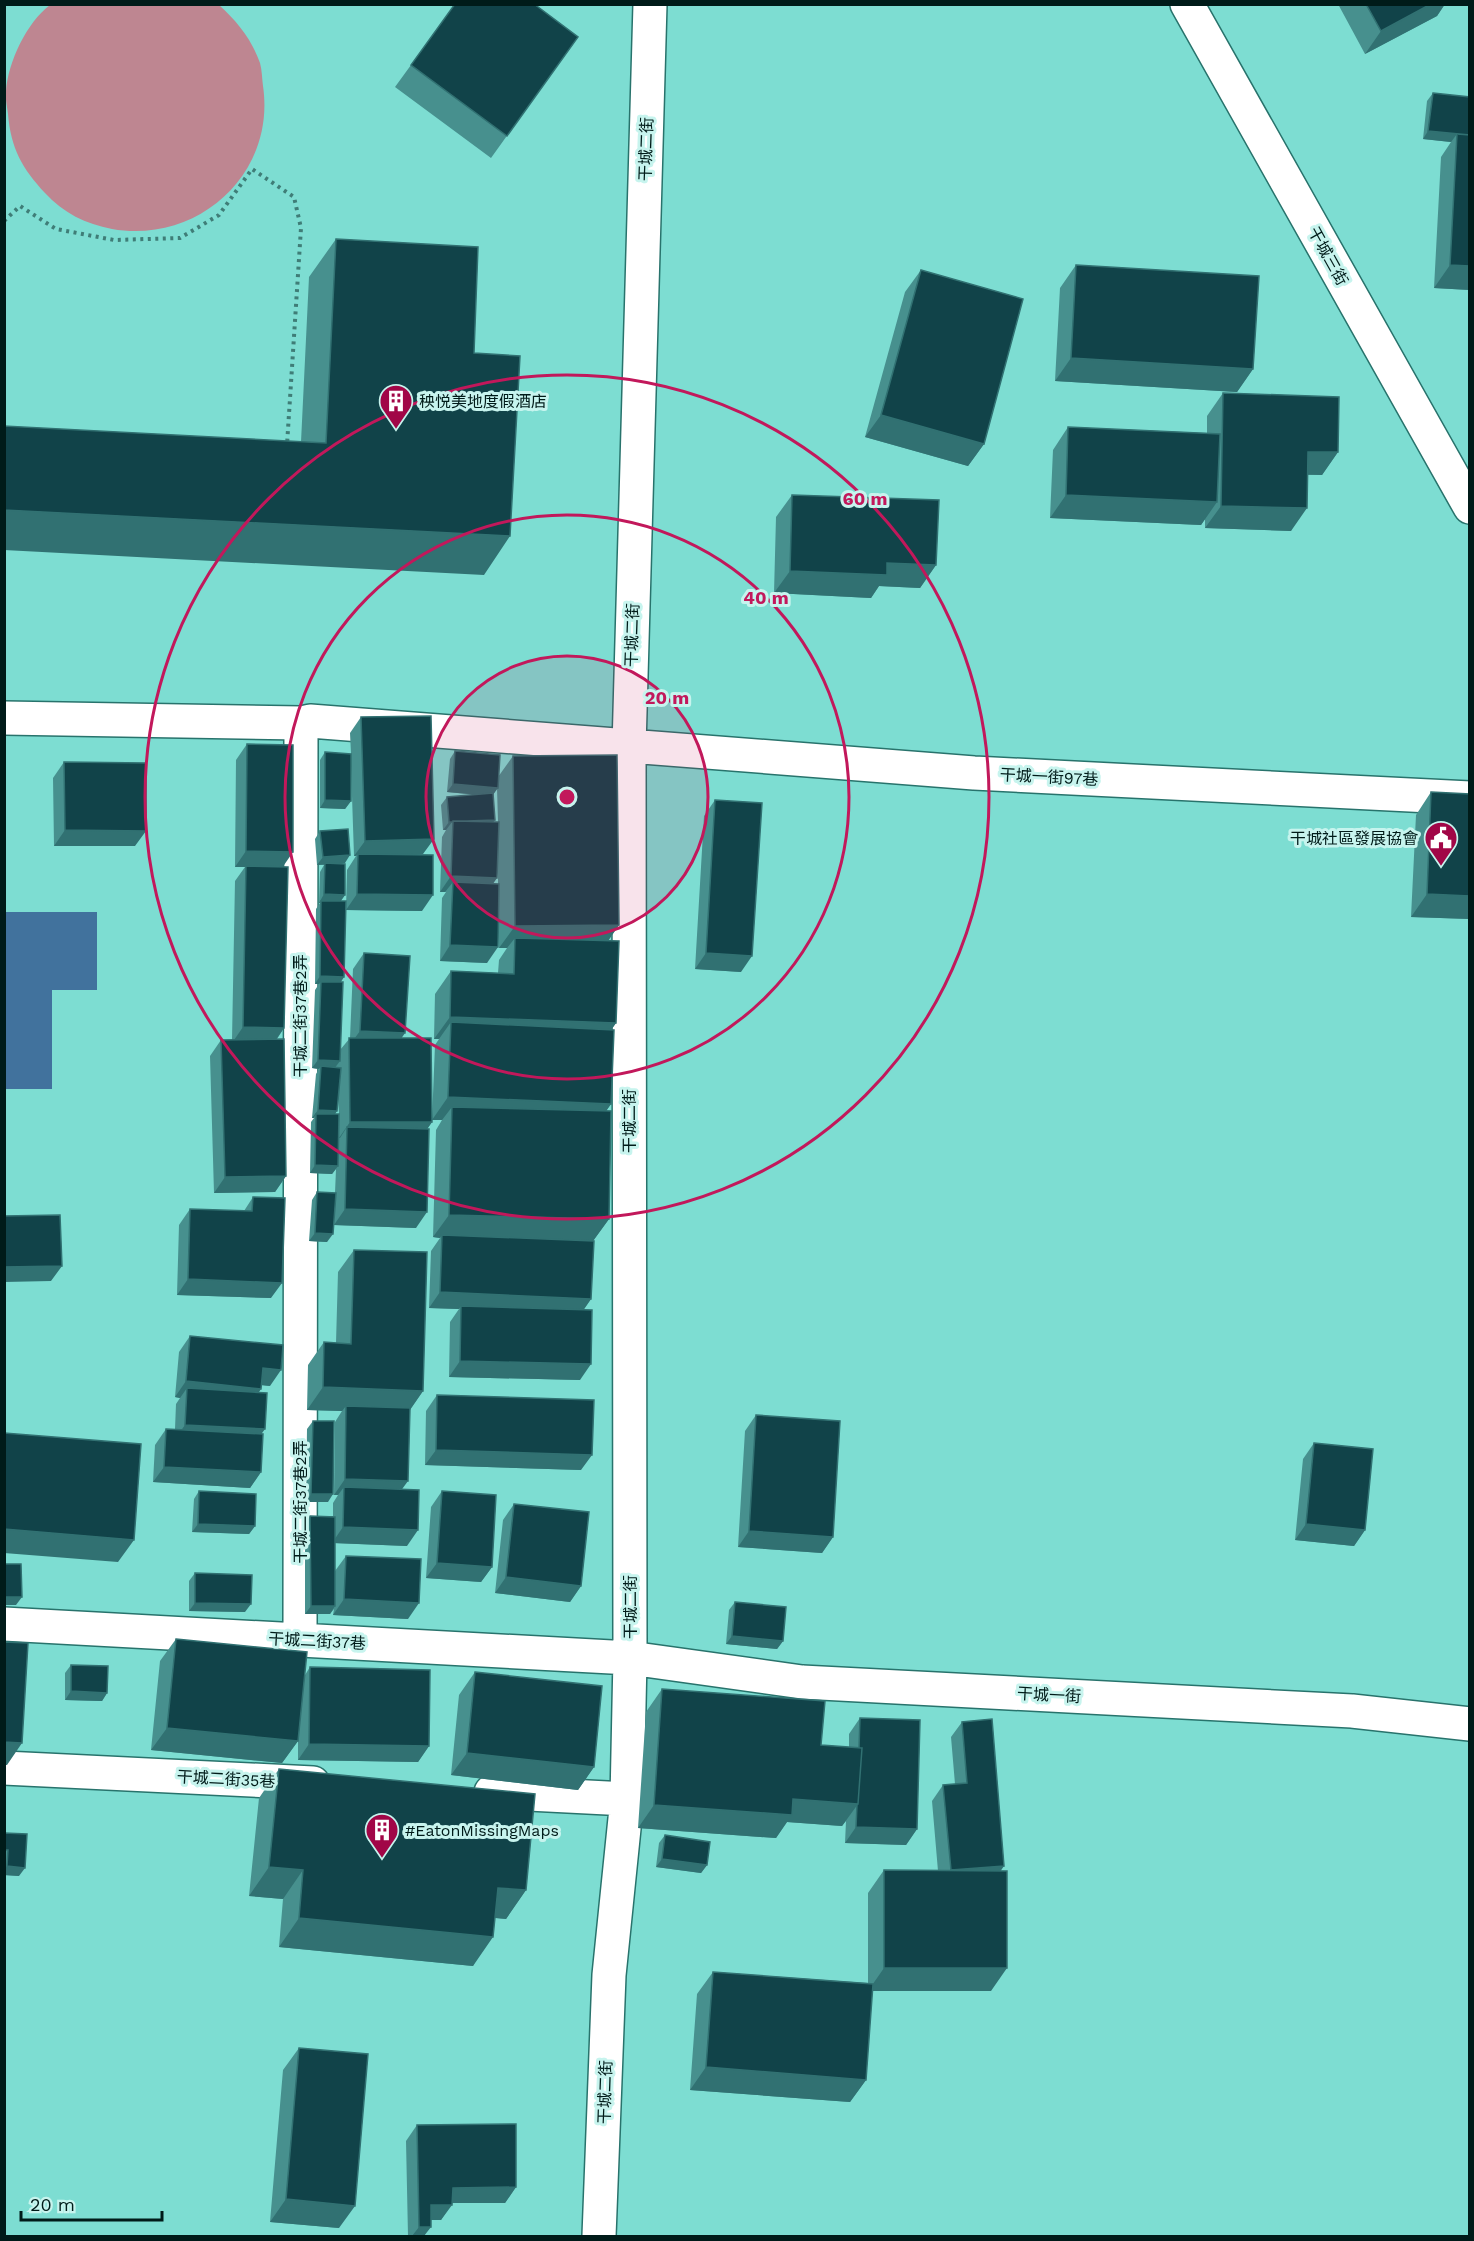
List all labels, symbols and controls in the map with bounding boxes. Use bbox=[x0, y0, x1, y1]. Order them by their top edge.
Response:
street label: 干城二街 bbox=[635, 117, 657, 181]
street label: 干城三街 bbox=[1304, 223, 1352, 289]
building icon: 秧悦美地度假酒店 bbox=[378, 383, 414, 430]
place label: 秧悦美地度假酒店 bbox=[419, 392, 547, 411]
text: 60 m bbox=[843, 488, 887, 509]
text: 40 m bbox=[743, 587, 789, 608]
street label: 干城二街 bbox=[621, 603, 643, 667]
text: 20 m bbox=[645, 687, 689, 708]
street label: 干城一街97巷 bbox=[999, 765, 1099, 789]
centre of rings bbox=[557, 787, 577, 807]
public building icon: 干城社區發展協會 bbox=[1423, 820, 1459, 867]
place label: 干城社區發展協會 bbox=[1290, 829, 1418, 848]
street label: 干城二街37巷2弄 bbox=[291, 955, 310, 1078]
street label: 干城二街 bbox=[620, 1089, 639, 1153]
street label: 干城二街37巷2弄 bbox=[291, 1441, 310, 1564]
street label: 干城二街 bbox=[621, 1575, 640, 1639]
street label: 干城二街37巷 bbox=[268, 1629, 366, 1653]
street label: 干城一街 bbox=[1017, 1684, 1081, 1706]
street label: 干城二街35巷 bbox=[176, 1767, 276, 1791]
building icon: #EatonMissingMaps bbox=[364, 1812, 400, 1859]
place label: #EatonMissingMaps bbox=[405, 1821, 559, 1840]
street label: 干城二街 bbox=[594, 2060, 616, 2124]
scale bar bbox=[21, 2184, 162, 2222]
text: 20 m bbox=[30, 2194, 75, 2215]

